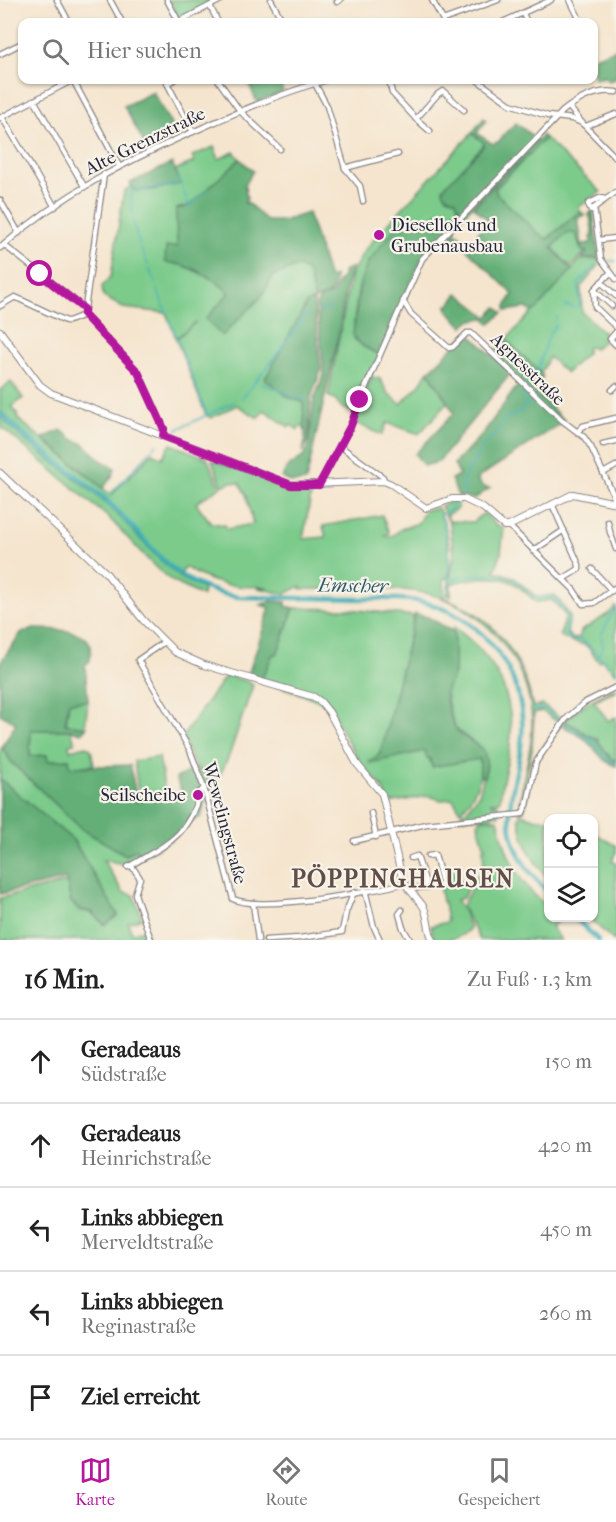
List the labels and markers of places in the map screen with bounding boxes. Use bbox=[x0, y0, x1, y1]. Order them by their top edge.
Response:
place label: Diesellok und Grubenausbau bbox=[391, 215, 503, 257]
marker: Diesellok und Grubenausbau bbox=[372, 228, 386, 242]
place label: Seilscheibe bbox=[101, 785, 186, 806]
marker: Seilscheibe bbox=[191, 788, 205, 802]

